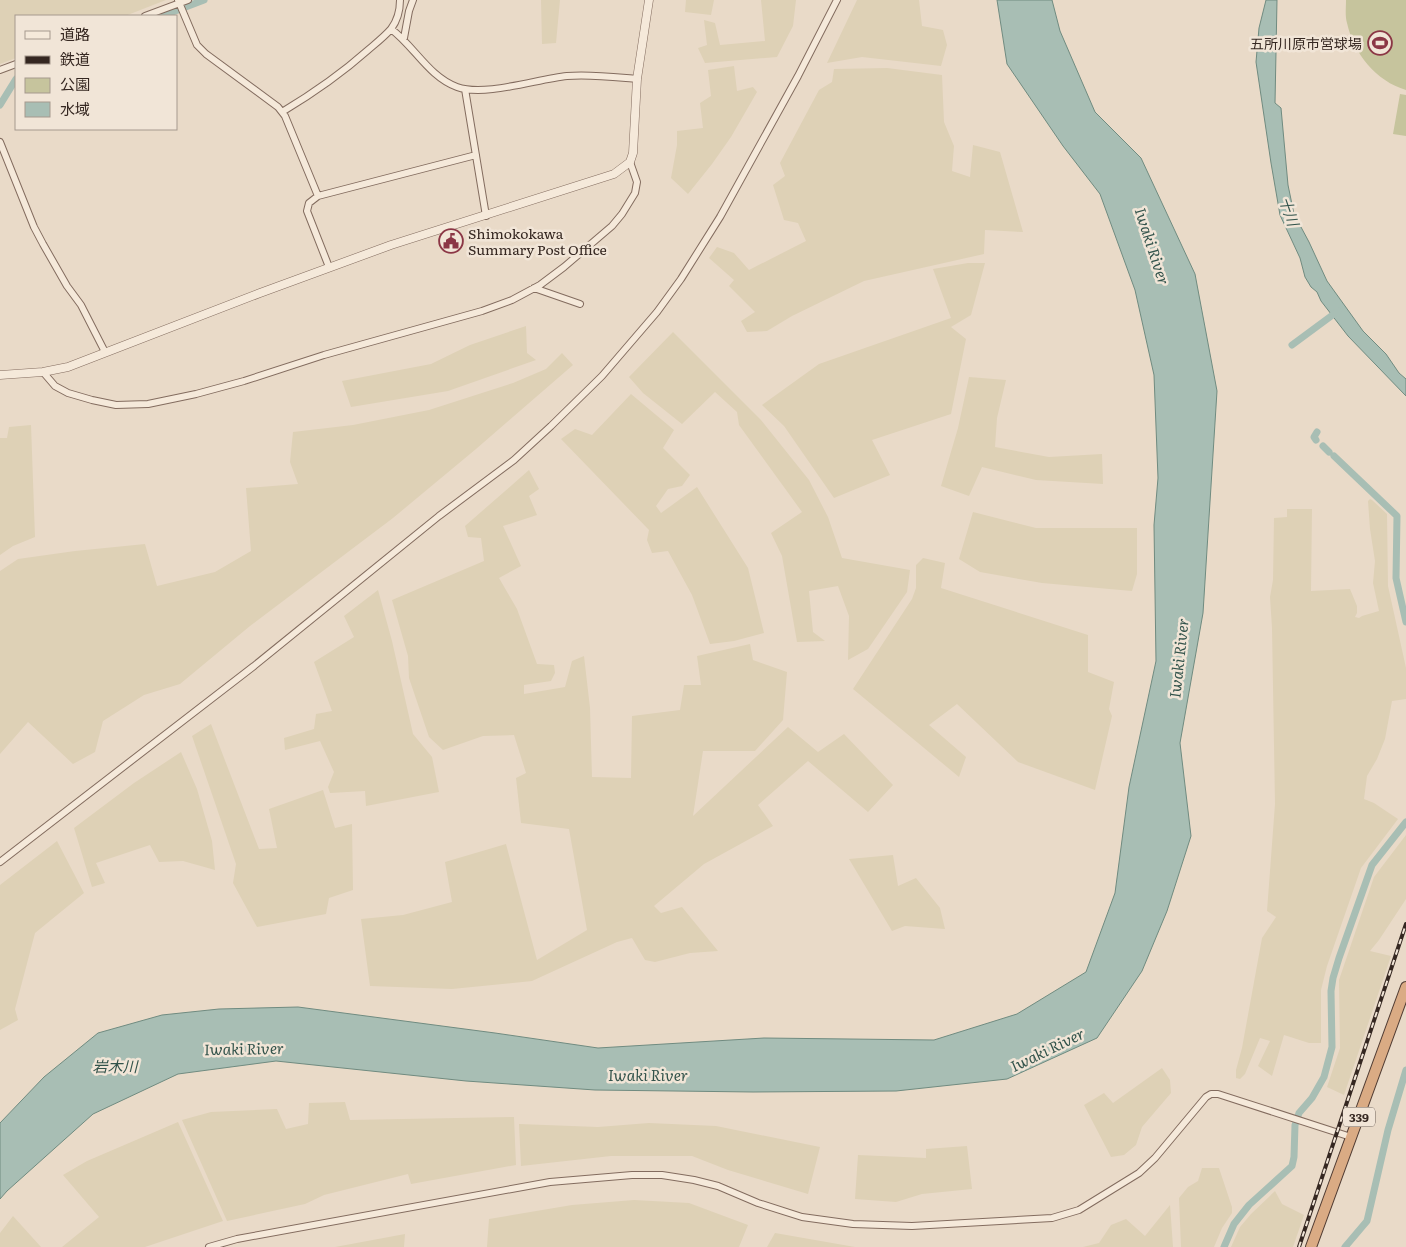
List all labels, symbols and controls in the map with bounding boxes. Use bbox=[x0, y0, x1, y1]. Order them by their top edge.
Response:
legend bbox=[15, 15, 178, 130]
text: 道路 bbox=[60, 22, 90, 45]
sports icon: 五所川原市営球場 bbox=[1367, 30, 1393, 56]
place label: 五所川原市営球場 bbox=[1250, 33, 1362, 53]
text: 鉄道 bbox=[60, 47, 90, 70]
text: 公園 bbox=[60, 72, 90, 95]
text: 水域 bbox=[60, 97, 90, 120]
water label: 十川 bbox=[1274, 193, 1306, 231]
water label: Iwaki River bbox=[1130, 204, 1176, 288]
place label: Shimokokawa Summary Post Office bbox=[468, 223, 607, 259]
public building icon: Shimokokawa Summary Post Office bbox=[438, 228, 464, 254]
water label: Iwaki River bbox=[1162, 617, 1194, 699]
water label: Iwaki River bbox=[1006, 1021, 1088, 1077]
water label: Iwaki River bbox=[204, 1036, 284, 1060]
water label: 岩木川 bbox=[92, 1054, 139, 1077]
water label: Iwaki River bbox=[608, 1063, 688, 1086]
road number: 339 bbox=[1343, 1108, 1375, 1126]

